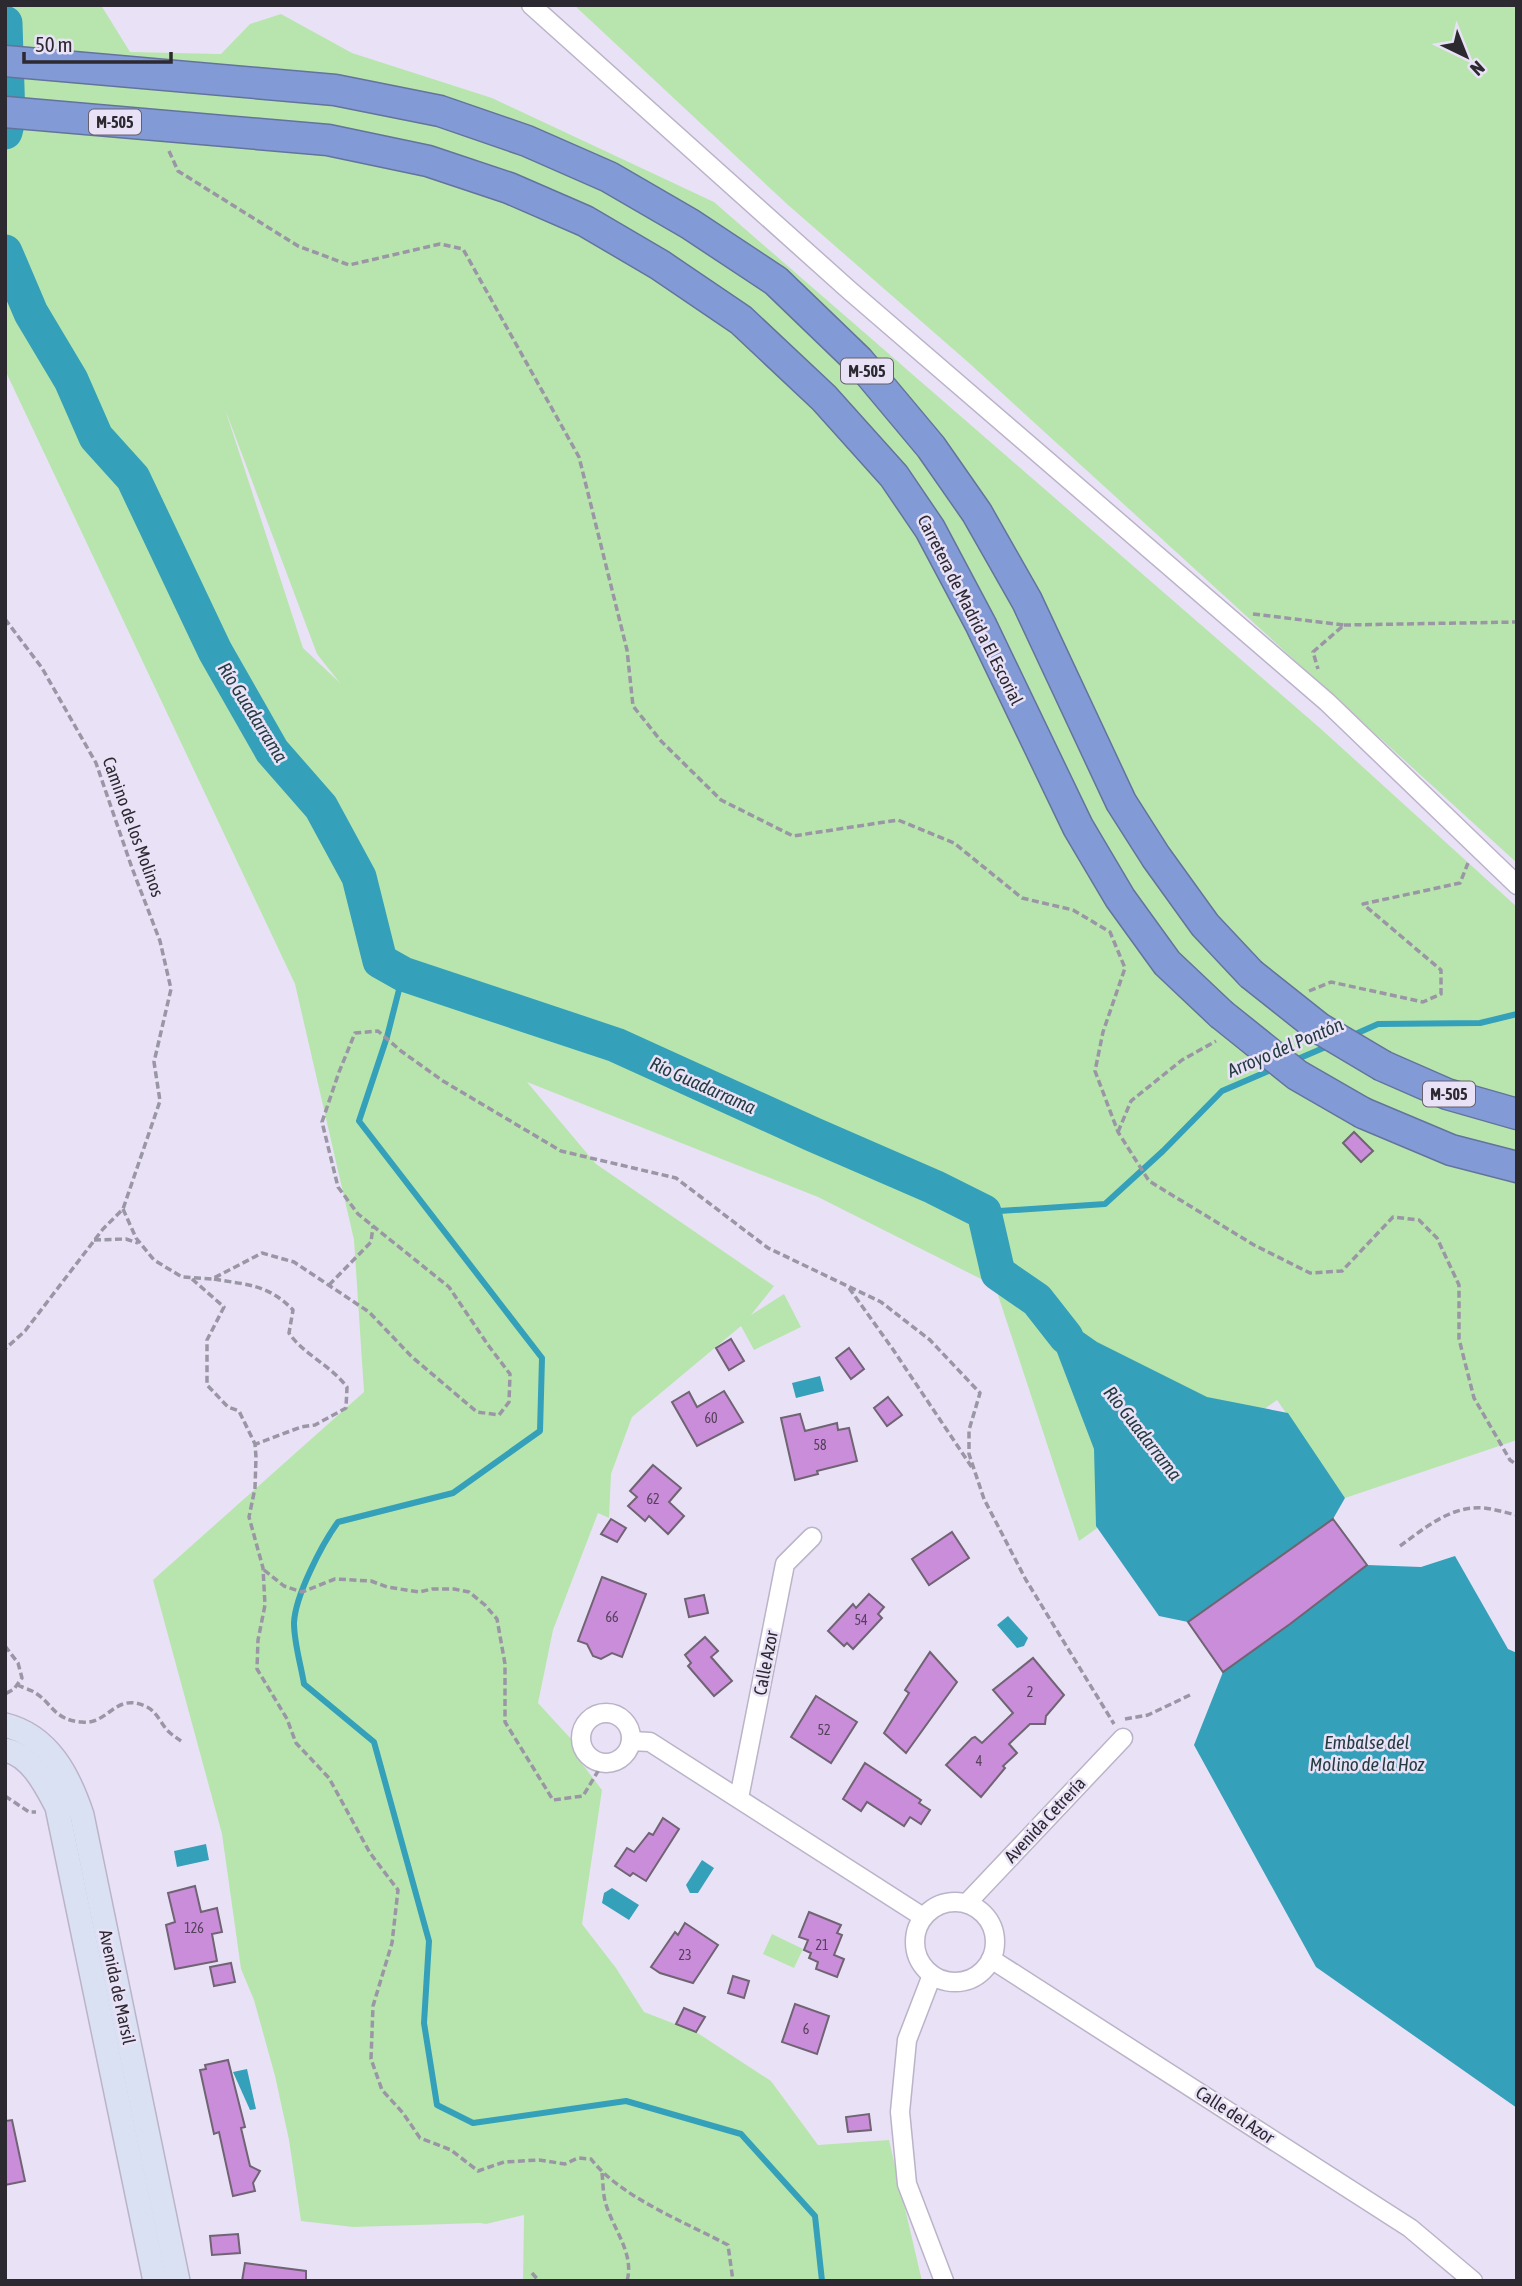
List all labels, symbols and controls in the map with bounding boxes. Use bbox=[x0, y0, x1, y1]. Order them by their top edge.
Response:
scale bar bbox=[24, 21, 172, 65]
north arrow bbox=[1431, 21, 1501, 91]
text: 50 m bbox=[35, 32, 73, 56]
text: N bbox=[1466, 57, 1489, 80]
road number: M-505 bbox=[89, 110, 141, 134]
road number: M-505 bbox=[841, 358, 893, 384]
street label: Carretera de Madrid a El Escorial bbox=[913, 511, 1028, 708]
water label: Río Guadarrama bbox=[214, 658, 292, 766]
street label: Camino de los Molinos bbox=[98, 754, 169, 900]
water label: Arroyo del Pontón bbox=[1223, 1013, 1346, 1082]
water label: Río Guadarrama bbox=[647, 1052, 759, 1118]
road number: M-505 bbox=[1423, 1082, 1475, 1106]
water label: Río Guadarrama bbox=[1099, 1382, 1187, 1485]
house number: 60 bbox=[704, 1410, 718, 1426]
house number: 58 bbox=[813, 1437, 827, 1453]
house number: 62 bbox=[646, 1491, 660, 1507]
house number: 66 bbox=[605, 1609, 619, 1625]
house number: 54 bbox=[854, 1612, 868, 1628]
street label: Calle Azor bbox=[749, 1628, 782, 1697]
house number: 2 bbox=[1027, 1684, 1033, 1700]
house number: 52 bbox=[817, 1722, 831, 1738]
water label: Embalse del Molino de la Hoz bbox=[1310, 1731, 1425, 1775]
house number: 4 bbox=[976, 1753, 983, 1769]
street label: Avenida Cetrería bbox=[1000, 1773, 1090, 1867]
house number: 126 bbox=[184, 1920, 204, 1936]
street label: Avenida de Marsil bbox=[95, 1928, 140, 2046]
house number: 21 bbox=[815, 1937, 829, 1953]
house number: 23 bbox=[678, 1947, 692, 1963]
house number: 6 bbox=[803, 2021, 810, 2037]
street label: Calle del Azor bbox=[1192, 2081, 1279, 2148]

